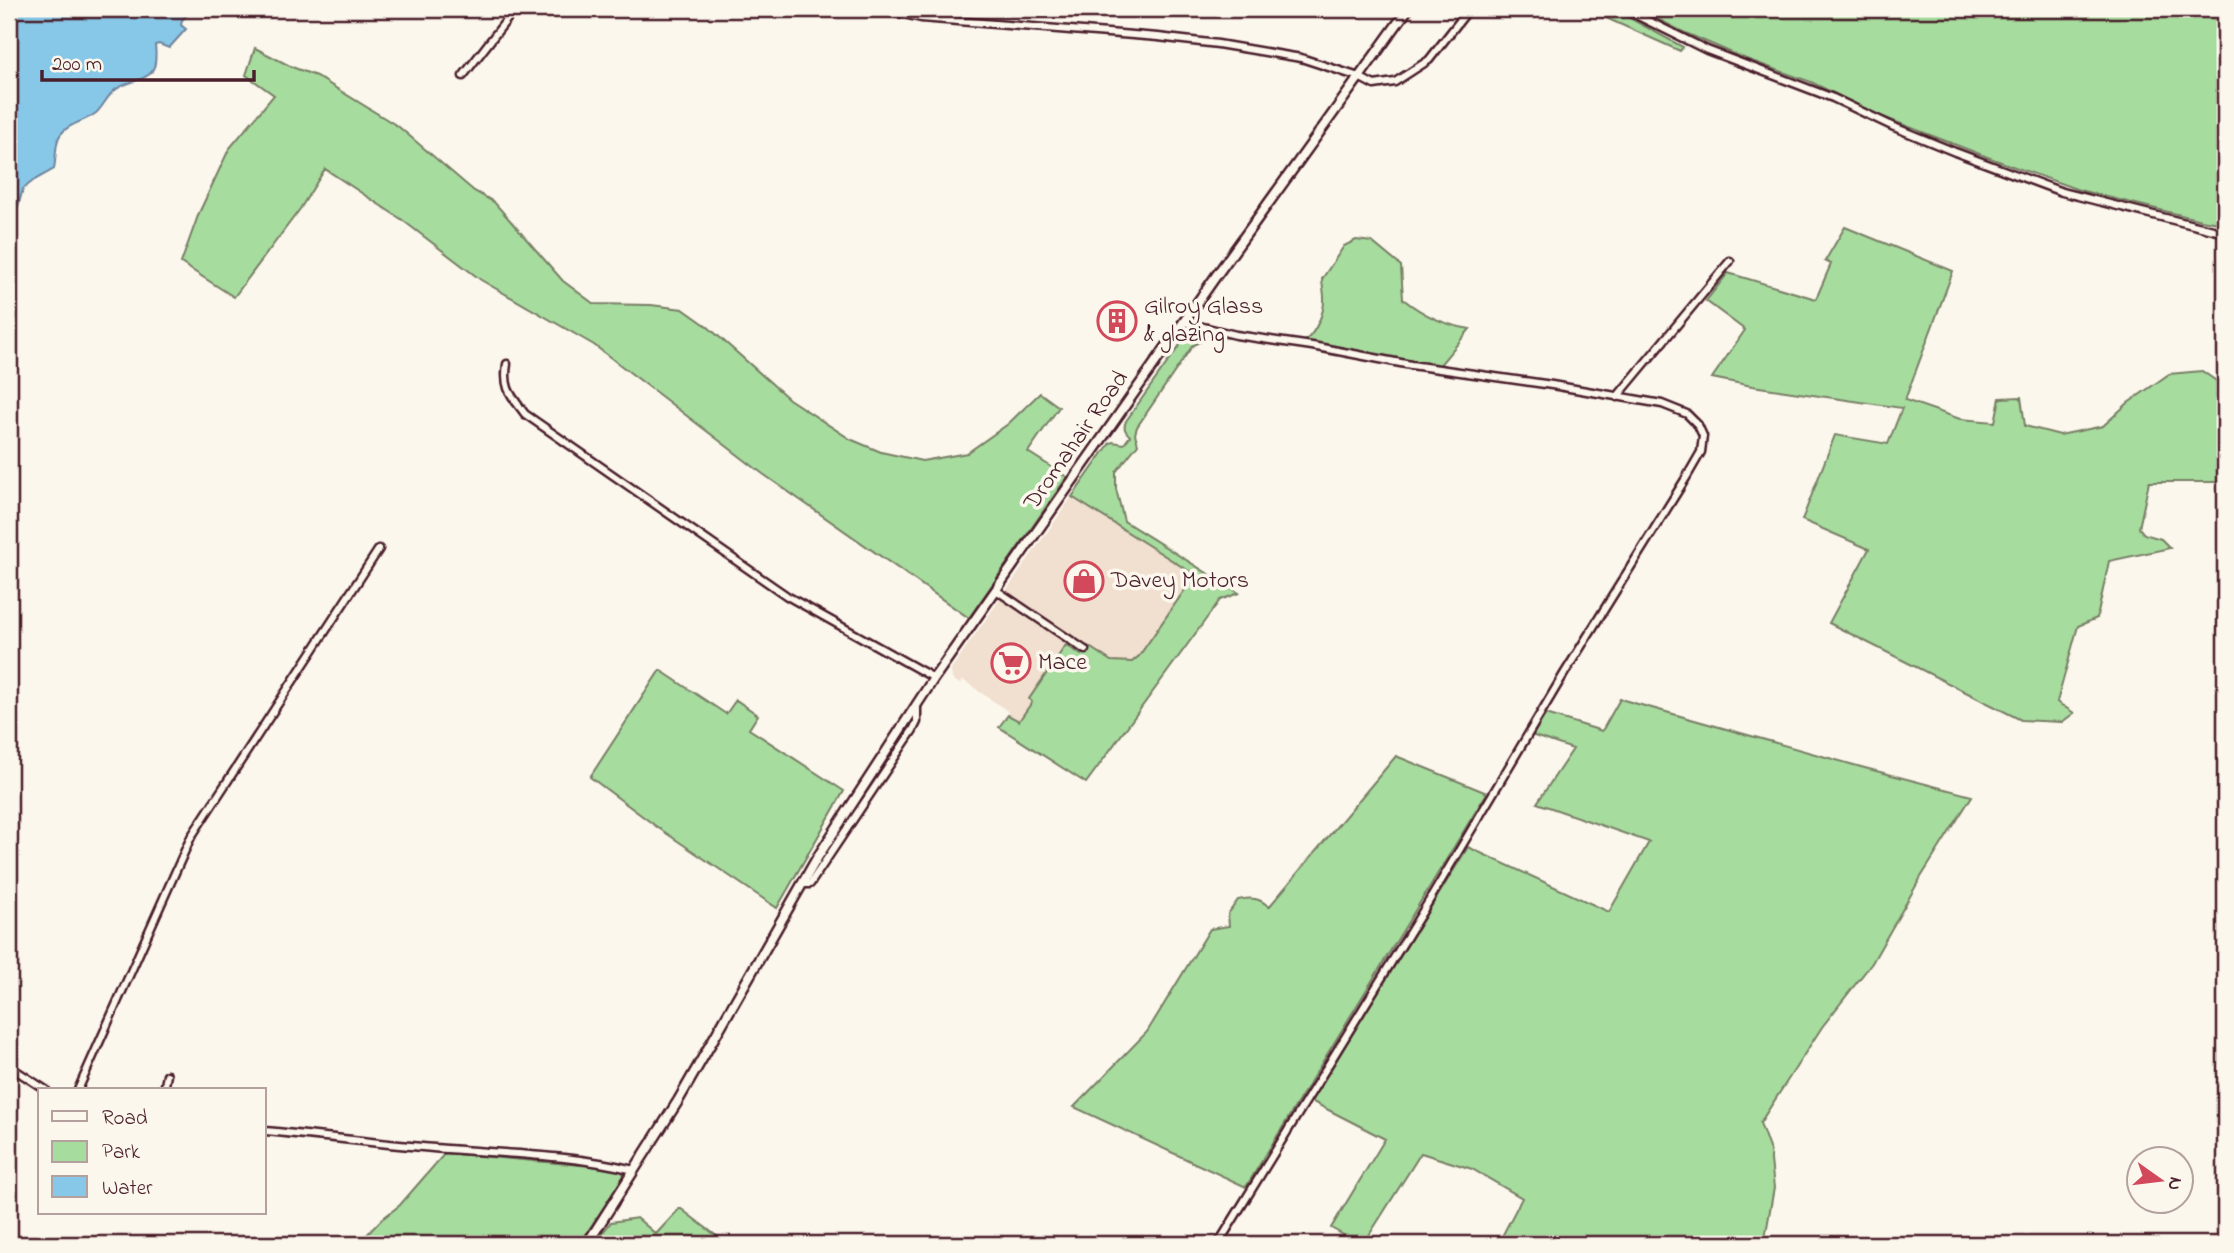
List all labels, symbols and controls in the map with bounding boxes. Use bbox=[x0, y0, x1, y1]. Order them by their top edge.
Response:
scale bar bbox=[42, 38, 254, 82]
text: 200 m bbox=[52, 50, 102, 80]
place label: Gilroy Glass & glazing bbox=[1144, 290, 1263, 353]
building icon: Gilroy Glass & glazing bbox=[1096, 300, 1138, 342]
street label: Dromahair Road bbox=[1015, 364, 1138, 519]
shop icon: Davey Motors bbox=[1063, 560, 1105, 602]
place label: Davey Motors bbox=[1110, 564, 1249, 600]
supermarket icon: Mace bbox=[990, 642, 1032, 684]
place label: Mace bbox=[1038, 646, 1087, 681]
legend bbox=[38, 1088, 266, 1214]
text: Road bbox=[102, 1104, 148, 1134]
text: Park bbox=[102, 1138, 141, 1168]
north arrow bbox=[2126, 1144, 2196, 1214]
text: Water bbox=[102, 1174, 153, 1204]
text: N bbox=[2159, 1174, 2189, 1193]

